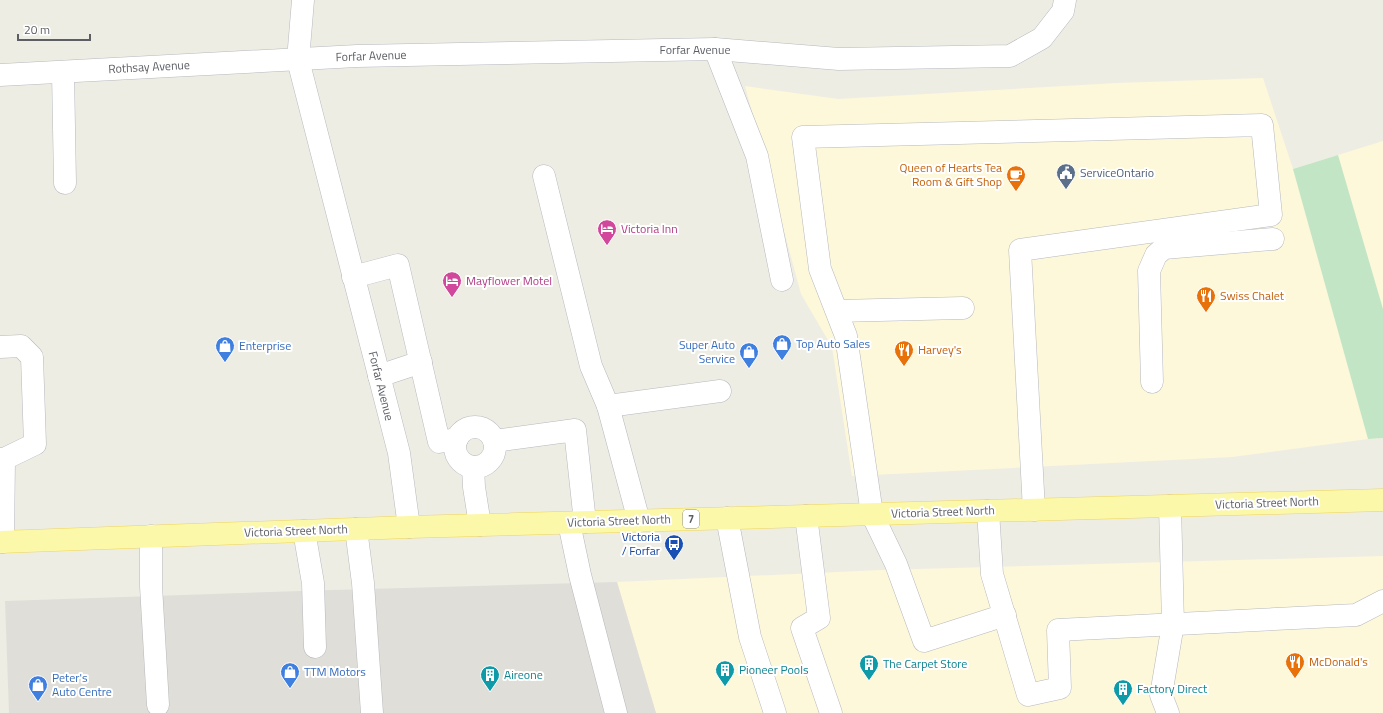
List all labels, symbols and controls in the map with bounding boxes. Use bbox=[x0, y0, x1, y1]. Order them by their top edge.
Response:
scale bar bbox=[18, 16, 90, 42]
text: 20 m bbox=[24, 20, 50, 39]
street label: Forfar Avenue bbox=[660, 40, 730, 59]
street label: Forfar Avenue bbox=[335, 45, 407, 66]
street label: Rothsay Avenue bbox=[108, 55, 190, 78]
place label: Queen of Hearts Tea Room & Gift Shop bbox=[900, 158, 1002, 191]
public building icon: ServiceOntario bbox=[1055, 162, 1077, 190]
place label: ServiceOntario bbox=[1080, 163, 1154, 182]
cafe icon: Queen of Hearts Tea Room & Gift Shop bbox=[1005, 164, 1027, 192]
hotel icon: Victoria Inn bbox=[596, 218, 618, 246]
place label: Victoria Inn bbox=[621, 219, 678, 238]
hotel icon: Mayflower Motel bbox=[441, 270, 463, 298]
place label: Mayflower Motel bbox=[466, 271, 552, 290]
restaurant icon: Swiss Chalet bbox=[1195, 285, 1217, 313]
place label: Swiss Chalet bbox=[1220, 286, 1285, 305]
shop icon: Top Auto Sales bbox=[771, 333, 793, 361]
place label: Top Auto Sales bbox=[796, 334, 871, 353]
shop icon: Enterprise bbox=[214, 335, 236, 363]
place label: Super Auto Service bbox=[679, 335, 735, 368]
place label: Enterprise bbox=[239, 336, 291, 355]
restaurant icon: Harvey's bbox=[893, 339, 915, 367]
place label: Harvey's bbox=[918, 340, 962, 359]
shop icon: Super Auto Service bbox=[738, 341, 760, 369]
street label: Forfar Avenue bbox=[364, 349, 399, 423]
street label: Victoria Street North bbox=[1215, 491, 1319, 514]
street label: Victoria Street North bbox=[891, 500, 995, 523]
street label: Victoria Street North bbox=[567, 509, 671, 532]
road number: 7 bbox=[683, 510, 699, 528]
street label: Victoria Street North bbox=[244, 519, 348, 542]
place label: Victoria / Forfar bbox=[622, 527, 660, 560]
bus stop icon: Victoria / Forfar bbox=[663, 533, 685, 561]
restaurant icon: McDonald's bbox=[1284, 651, 1306, 679]
place label: McDonald's bbox=[1309, 652, 1368, 671]
building icon: The Carpet Store bbox=[858, 653, 880, 681]
place label: The Carpet Store bbox=[883, 654, 967, 673]
building icon: Pioneer Pools bbox=[714, 659, 736, 687]
place label: Pioneer Pools bbox=[739, 660, 809, 679]
shop icon: TTM Motors bbox=[279, 661, 301, 689]
place label: TTM Motors bbox=[304, 662, 366, 681]
building icon: Aireone bbox=[479, 664, 501, 692]
place label: Aireone bbox=[504, 665, 543, 684]
place label: Peter's Auto Centre bbox=[52, 668, 112, 701]
shop icon: Peter's Auto Centre bbox=[27, 674, 49, 702]
building icon: Factory Direct bbox=[1112, 678, 1134, 706]
place label: Factory Direct bbox=[1137, 679, 1208, 698]

